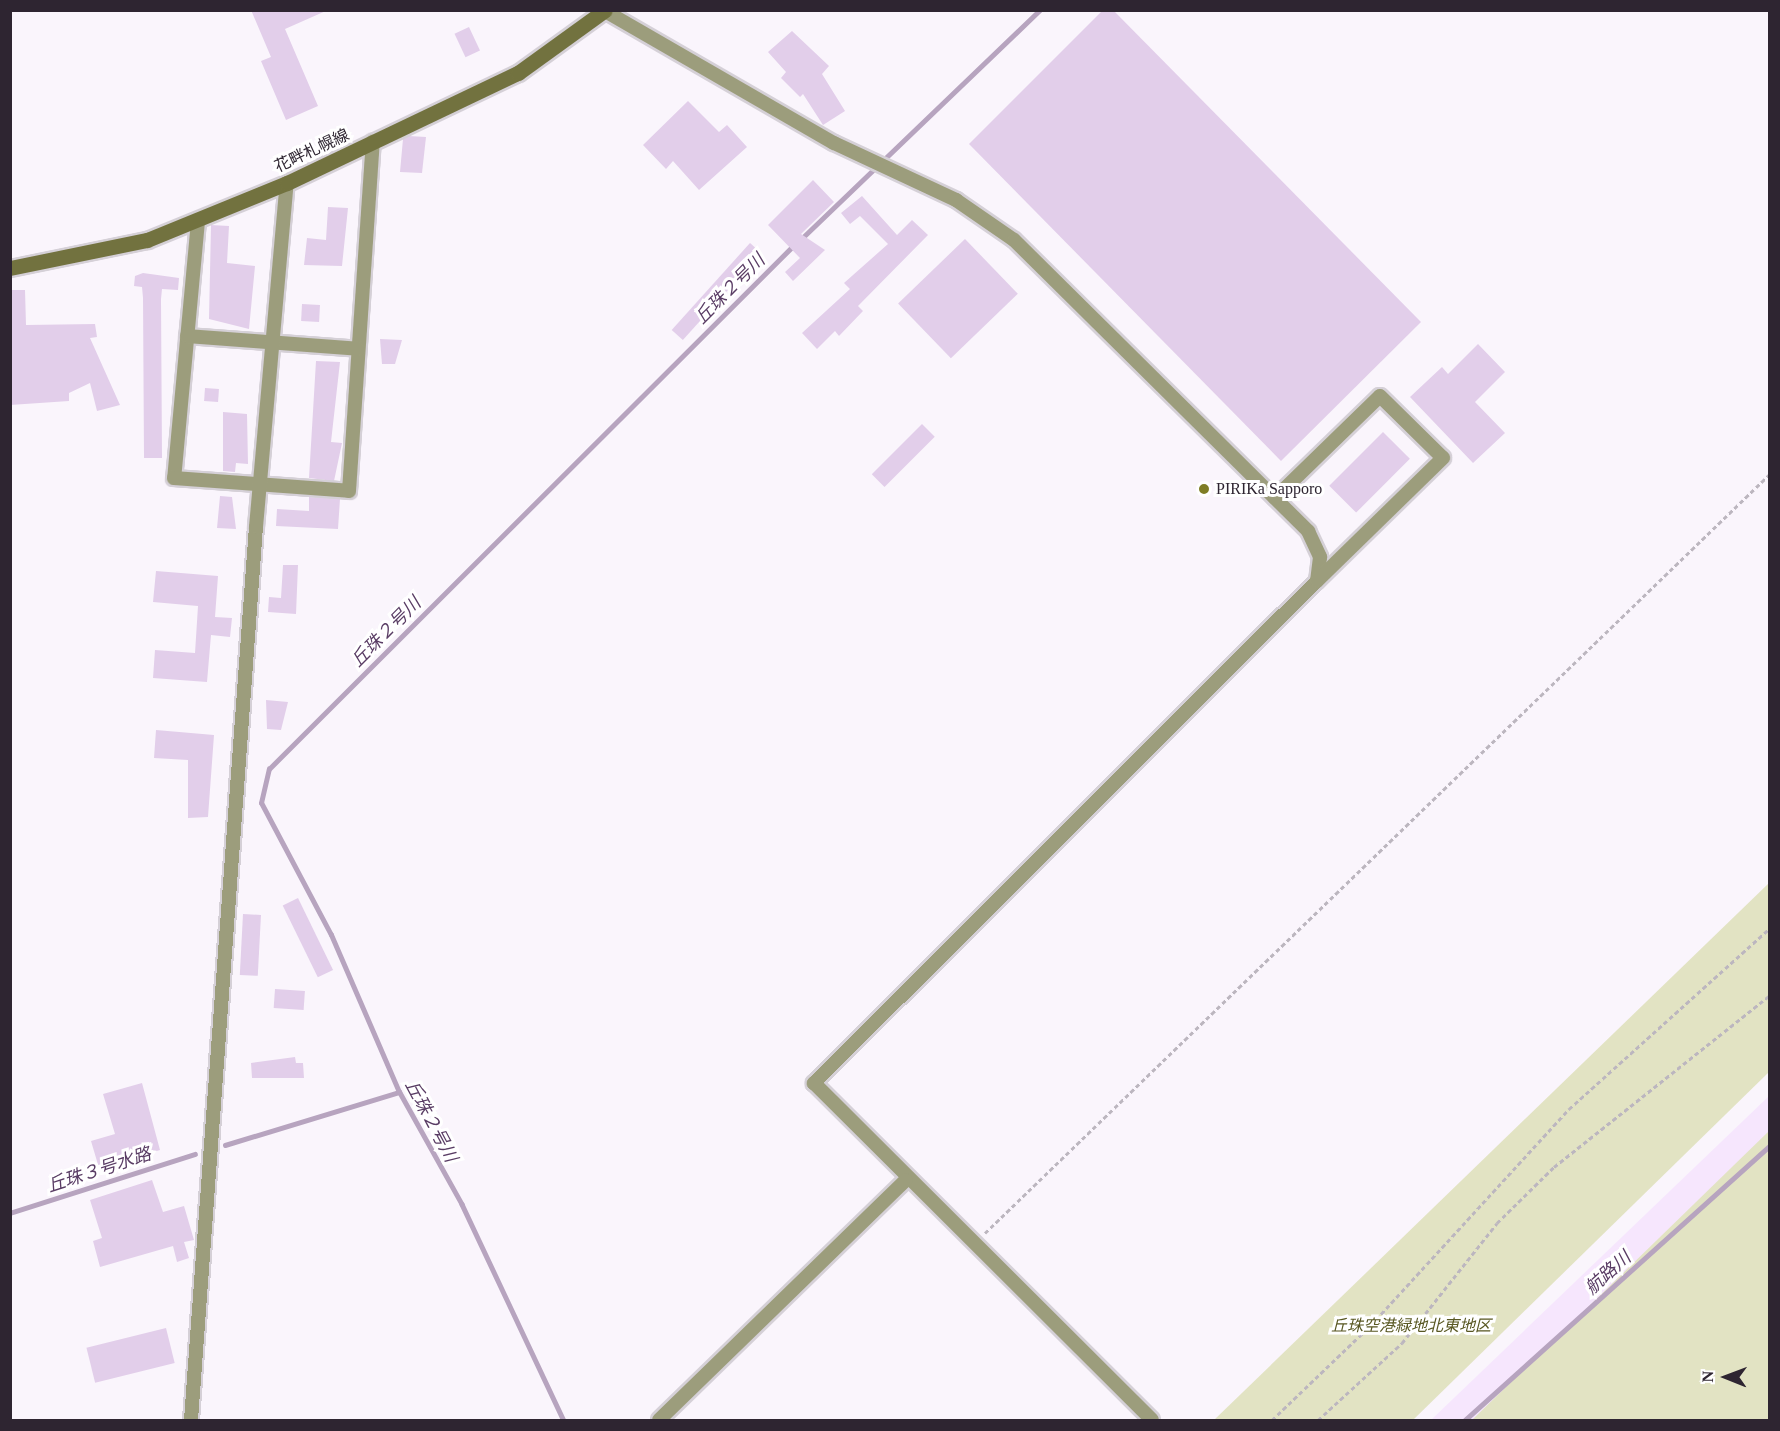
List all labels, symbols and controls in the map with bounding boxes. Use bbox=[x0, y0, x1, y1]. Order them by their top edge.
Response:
street label: 花畔札幌線 bbox=[272, 125, 352, 177]
water label: 丘珠２号川 bbox=[691, 250, 769, 328]
place label: PIRIKa Sapporo bbox=[1216, 479, 1322, 499]
marker: PIRIKa Sapporo bbox=[1197, 482, 1211, 496]
water label: 丘珠２号川 bbox=[347, 593, 425, 671]
water label: 丘珠２号川 bbox=[400, 1076, 462, 1166]
water label: 丘珠３号水路 bbox=[44, 1143, 154, 1197]
water label: 航路川 bbox=[1581, 1247, 1635, 1299]
park label: 丘珠空港緑地北東地区 bbox=[1331, 1316, 1491, 1336]
north arrow bbox=[1696, 1347, 1756, 1407]
text: N bbox=[1699, 1371, 1716, 1383]

